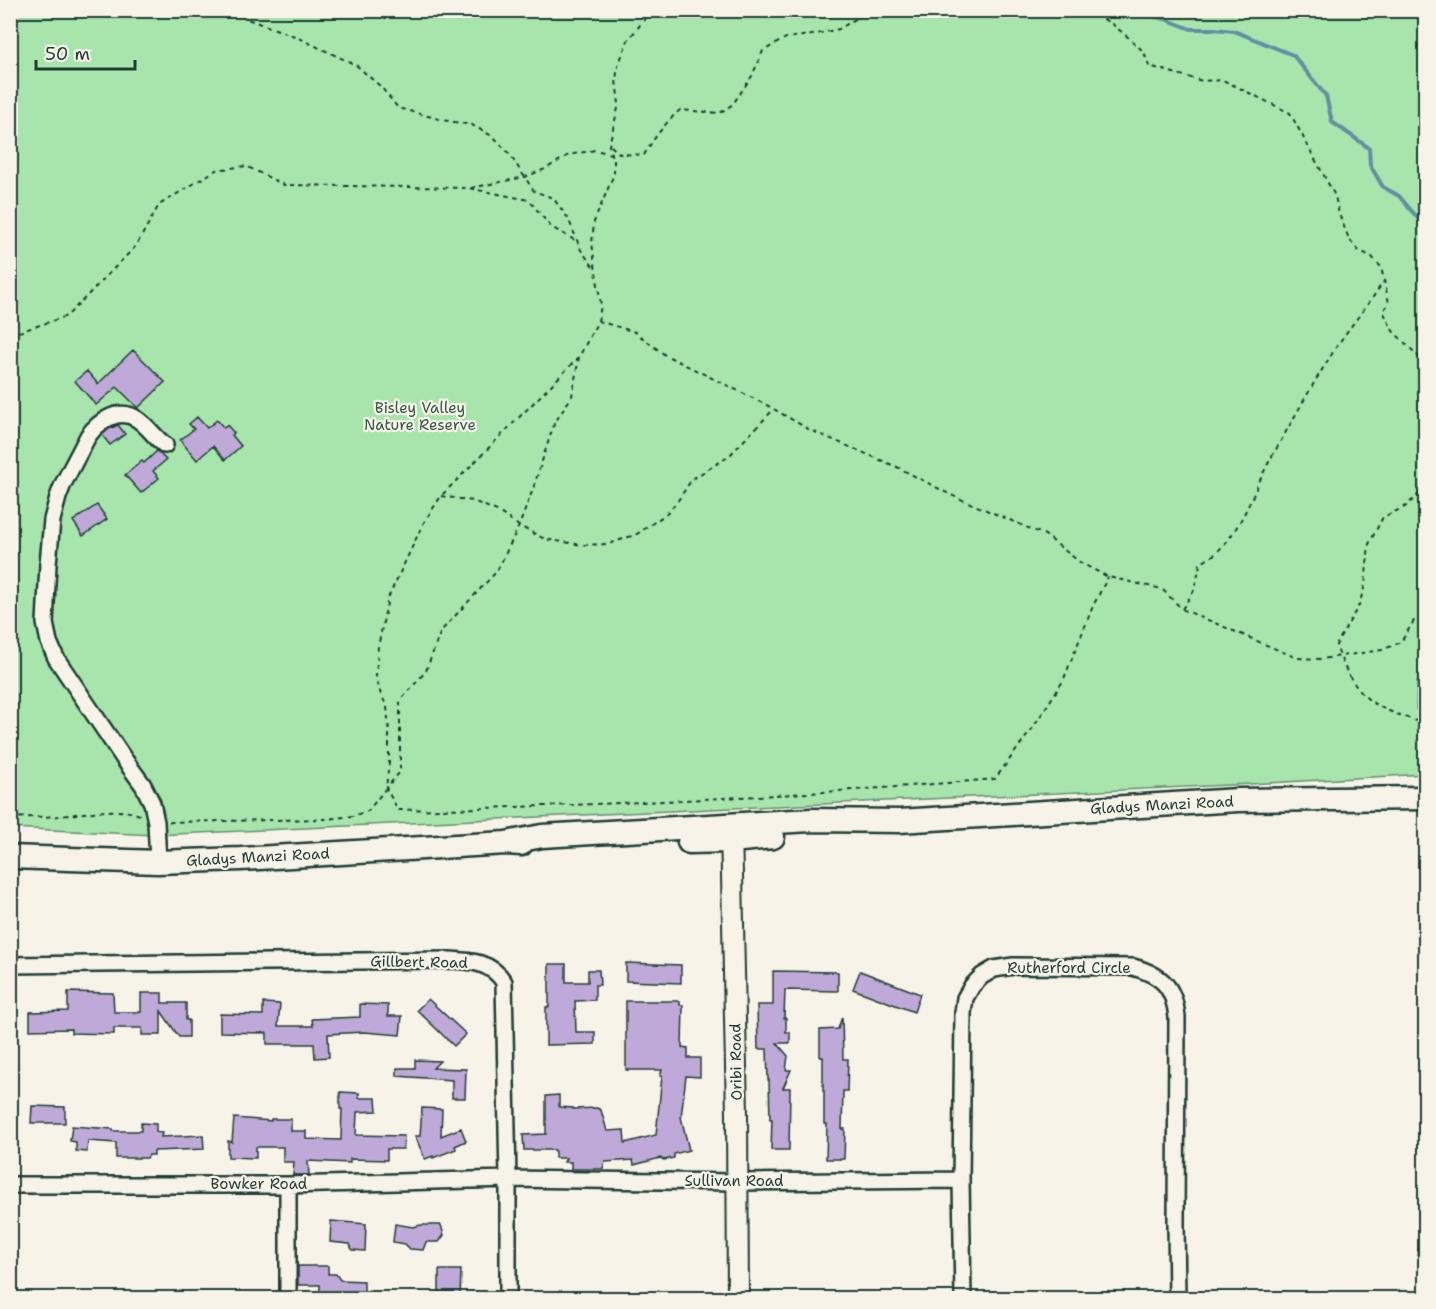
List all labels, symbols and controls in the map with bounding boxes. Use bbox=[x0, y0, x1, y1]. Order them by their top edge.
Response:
scale bar bbox=[36, 33, 135, 71]
text: 50 m bbox=[45, 42, 90, 66]
park label: Bisley Valley Nature Reserve bbox=[364, 398, 476, 435]
street label: Gladys Manzi Road bbox=[1090, 791, 1235, 819]
street label: Gladys Manzi Road bbox=[186, 843, 331, 871]
street label: Gillbert Road bbox=[370, 951, 468, 973]
street label: Rutherford Circle bbox=[1007, 958, 1131, 978]
street label: Oribi Road bbox=[725, 1023, 747, 1101]
street label: Sullivan Road bbox=[685, 1171, 784, 1191]
street label: Bowker Road bbox=[211, 1174, 308, 1194]

